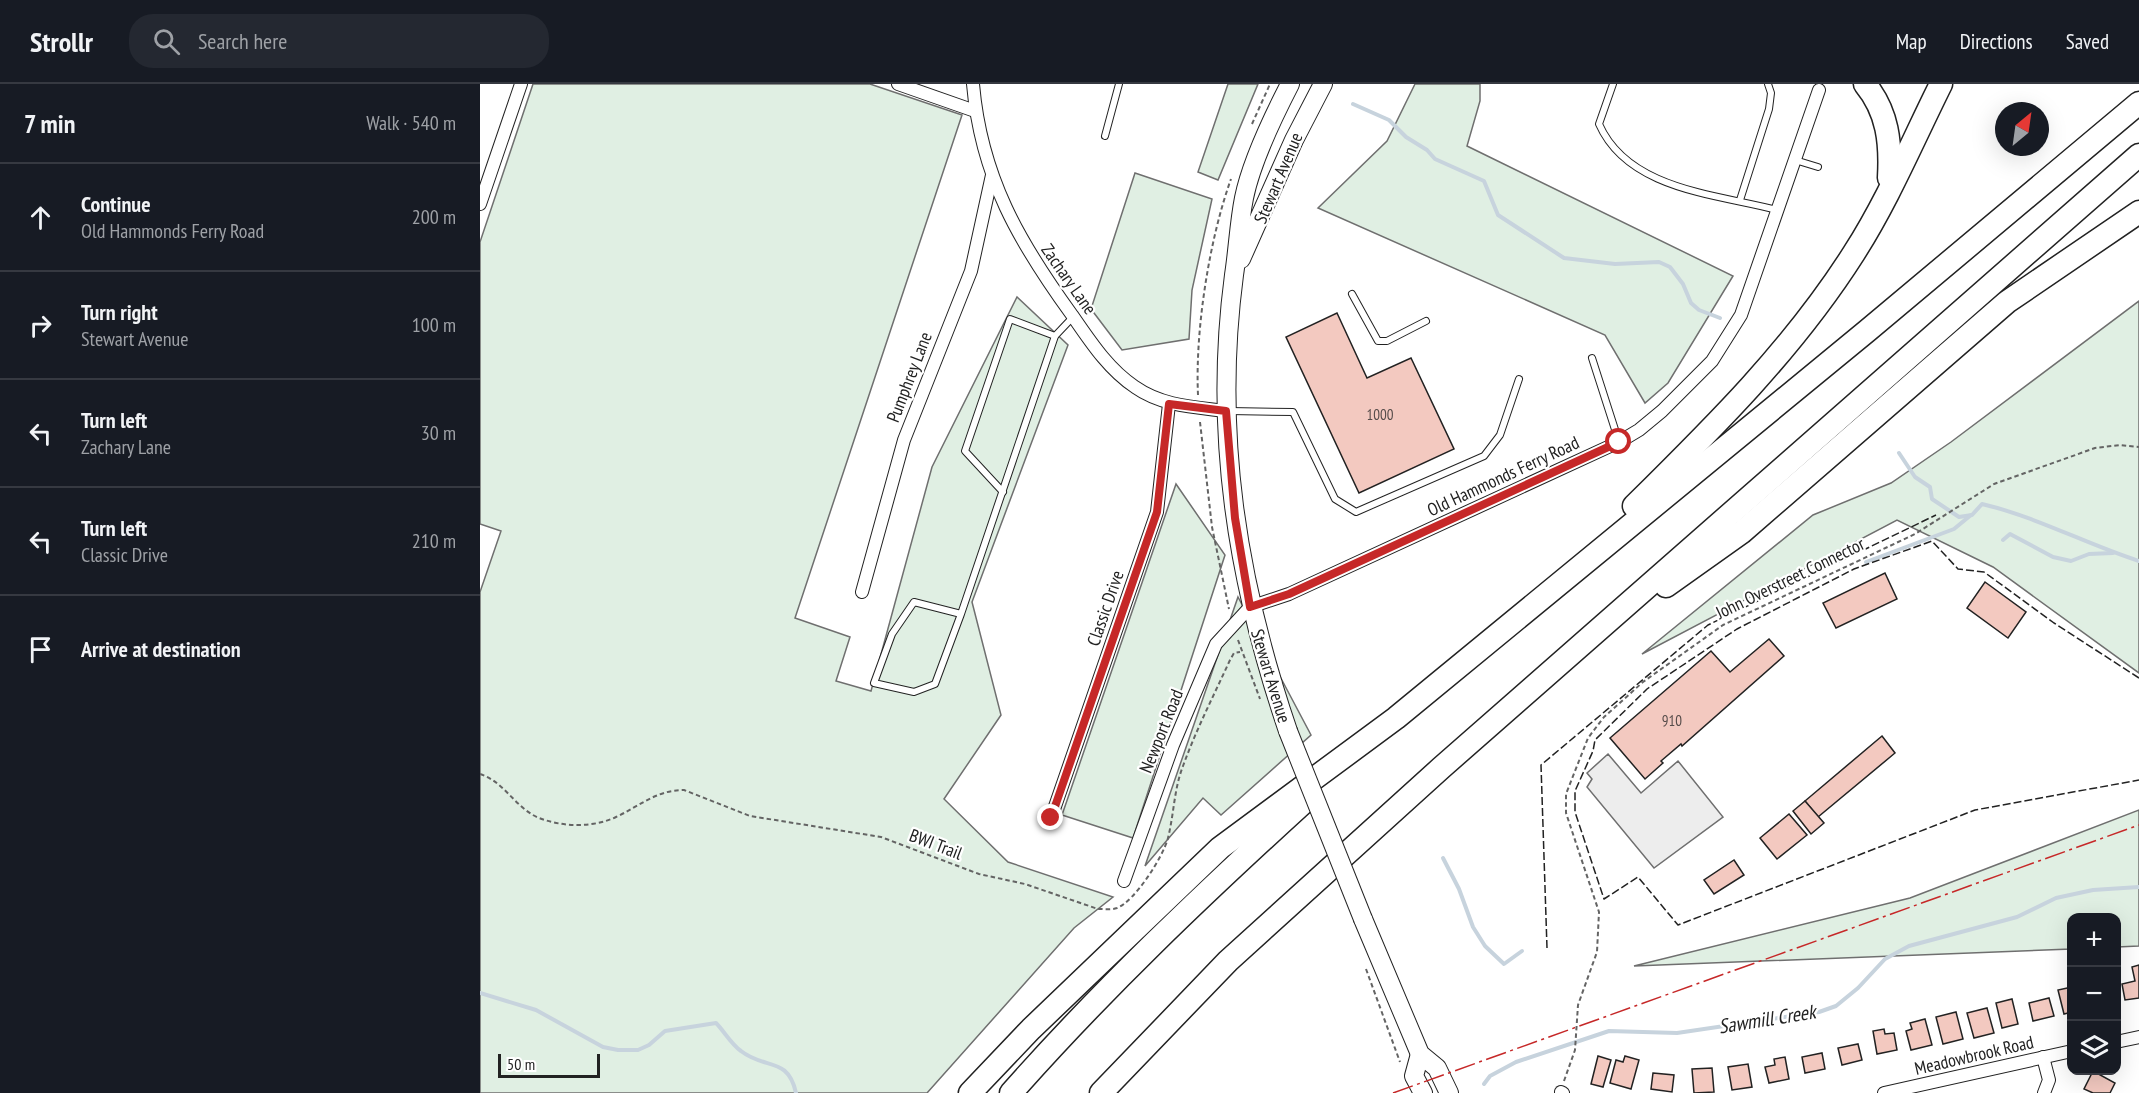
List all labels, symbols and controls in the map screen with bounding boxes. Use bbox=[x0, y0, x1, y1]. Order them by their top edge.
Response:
search box bbox=[129, 14, 549, 68]
text: Strollr bbox=[30, 23, 93, 60]
icon: search bbox=[150, 25, 183, 58]
text: Search here bbox=[198, 27, 287, 55]
text: Map bbox=[1896, 28, 1927, 55]
text: Directions bbox=[1960, 28, 2033, 55]
text: Saved bbox=[2066, 28, 2109, 55]
north arrow bbox=[1995, 102, 2049, 156]
text: 7 min bbox=[24, 107, 75, 140]
text: Walk · 540 m bbox=[366, 110, 456, 136]
street label: Stewart Avenue bbox=[1249, 129, 1307, 227]
text: Continue bbox=[81, 190, 151, 218]
icon: ahead bbox=[24, 201, 57, 234]
text: 200 m bbox=[412, 204, 456, 230]
text: Old Hammonds Ferry Road bbox=[81, 218, 264, 244]
street label: Zachary Lane bbox=[1036, 239, 1102, 319]
text: Turn right bbox=[81, 298, 158, 326]
icon: right bbox=[24, 309, 57, 342]
text: 100 m bbox=[412, 312, 456, 338]
text: Stewart Avenue bbox=[81, 326, 189, 352]
street label: Pumphrey Lane bbox=[881, 329, 937, 425]
house number: 1000 bbox=[1366, 405, 1394, 424]
text: Turn left bbox=[81, 406, 147, 434]
icon: left bbox=[24, 417, 57, 450]
text: 30 m bbox=[421, 420, 456, 446]
route start bbox=[1605, 428, 1631, 454]
street label: Old Hammonds Ferry Road bbox=[1423, 431, 1583, 521]
text: Zachary Lane bbox=[81, 434, 171, 460]
text: Turn left bbox=[81, 514, 147, 542]
icon: left bbox=[24, 525, 57, 558]
text: 210 m bbox=[412, 528, 456, 554]
street label: John Overstreet Connector bbox=[1711, 532, 1868, 624]
text: Classic Drive bbox=[81, 542, 168, 568]
street label: Classic Drive bbox=[1081, 567, 1129, 649]
street label: Stewart Avenue bbox=[1246, 626, 1296, 726]
icon: arrive bbox=[24, 633, 57, 666]
text: Arrive at destination bbox=[81, 635, 241, 663]
street label: Newport Road bbox=[1134, 686, 1188, 776]
house number: 910 bbox=[1662, 711, 1682, 730]
route end bbox=[1037, 804, 1063, 830]
street label: BWI Trail bbox=[906, 823, 966, 865]
map controls bbox=[2067, 913, 2121, 1075]
button: + bbox=[2067, 913, 2121, 967]
button: − bbox=[2067, 967, 2121, 1021]
water label: Sawmill Creek bbox=[1717, 998, 1820, 1039]
button: layers bbox=[2067, 1021, 2121, 1075]
street label: Meadowbrook Road bbox=[1912, 1030, 2036, 1080]
scale bar bbox=[498, 1051, 600, 1078]
text: 50 m bbox=[507, 1054, 535, 1074]

